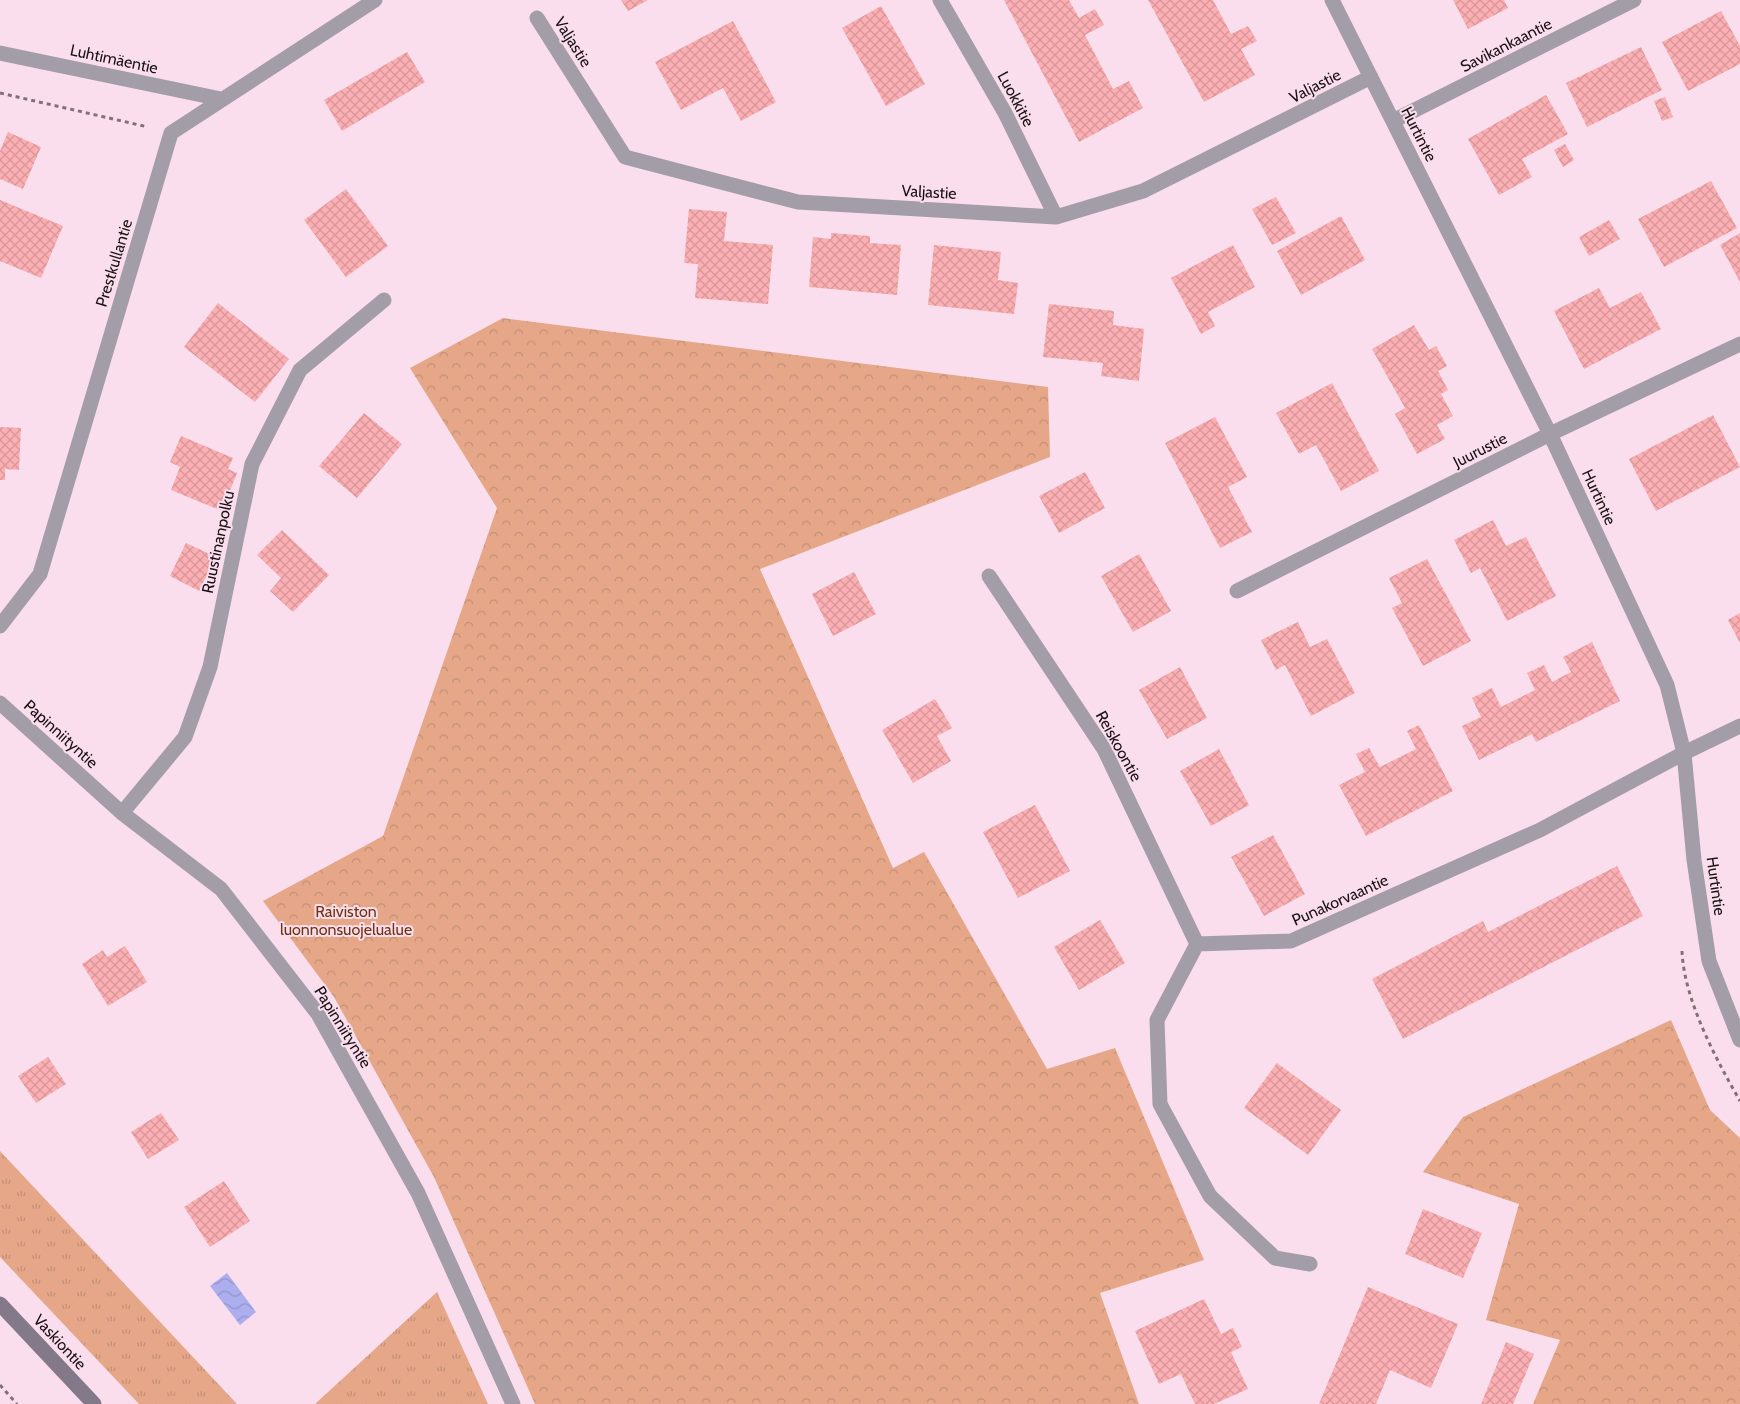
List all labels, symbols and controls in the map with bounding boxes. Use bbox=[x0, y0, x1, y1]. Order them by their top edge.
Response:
street label: Valjastie bbox=[550, 14, 596, 70]
street label: Savikankaantie bbox=[1457, 14, 1555, 76]
street label: Luhtimäentie bbox=[68, 40, 160, 78]
street label: Valjastie bbox=[1286, 65, 1344, 107]
street label: Luokkitie bbox=[994, 68, 1038, 130]
street label: Hurtintie bbox=[1397, 103, 1441, 165]
street label: Valjastie bbox=[901, 181, 957, 203]
street label: Prestkullantie bbox=[92, 217, 136, 309]
street label: Juurustie bbox=[1449, 428, 1510, 472]
street label: Hurtintie bbox=[1578, 466, 1620, 528]
street label: Ruustinanpolku bbox=[198, 489, 238, 595]
street label: Papinniityntie bbox=[20, 696, 102, 772]
street label: Reiskoontie bbox=[1092, 707, 1146, 785]
street label: Hurtintie bbox=[1702, 855, 1730, 917]
street label: Punakorvaantie bbox=[1289, 870, 1391, 930]
park label: Raiviston luonnonsuojelualue bbox=[280, 902, 412, 939]
street label: Papinniityntie bbox=[310, 983, 376, 1071]
street label: Vaskiontie bbox=[30, 1310, 90, 1374]

